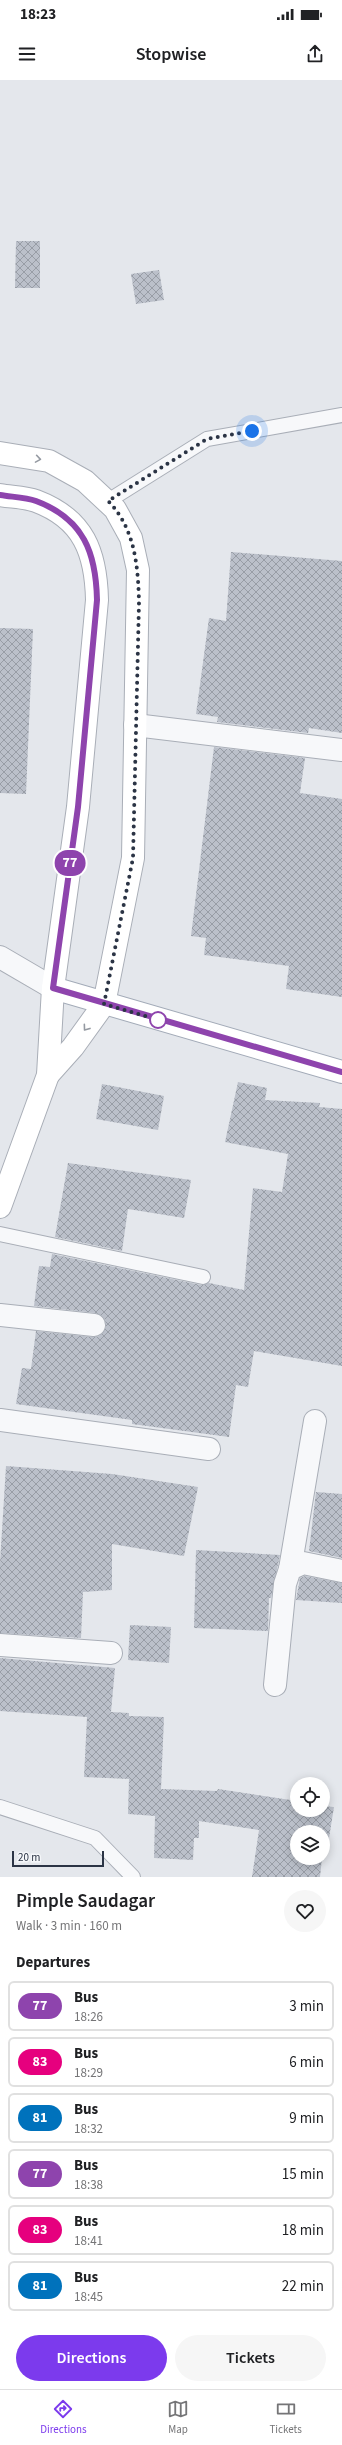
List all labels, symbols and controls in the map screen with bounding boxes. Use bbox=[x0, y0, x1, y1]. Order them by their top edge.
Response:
text: 18:23 bbox=[20, 4, 56, 25]
text: Stopwise bbox=[136, 42, 206, 67]
icon: menu bbox=[16, 43, 38, 65]
icon: share bbox=[304, 43, 326, 65]
your location bbox=[242, 421, 262, 441]
one-way arrow bbox=[35, 454, 42, 463]
line badge: 77 bbox=[52, 850, 88, 876]
text: 77 bbox=[63, 853, 77, 873]
unlabelled marker bbox=[149, 1011, 167, 1029]
one-way arrow bbox=[84, 1024, 91, 1031]
map controls bbox=[290, 1777, 330, 1865]
button: locate bbox=[290, 1777, 330, 1817]
button: layers bbox=[290, 1825, 330, 1865]
scale bar bbox=[12, 1849, 104, 1868]
text: 20 m bbox=[18, 1850, 40, 1865]
text: Pimple Saudagar bbox=[16, 1888, 155, 1915]
button: heart bbox=[284, 1890, 326, 1932]
text: Walk · 3 min · 160 m bbox=[16, 1917, 122, 1935]
text: Departures bbox=[16, 1952, 90, 1973]
text: Bus bbox=[74, 1987, 98, 2008]
text: 77 bbox=[33, 1996, 47, 2016]
text: 3 min bbox=[289, 1996, 324, 2017]
text: 18:26 bbox=[74, 2008, 103, 2026]
text: Bus bbox=[74, 2043, 98, 2064]
text: 83 bbox=[33, 2052, 47, 2072]
text: 6 min bbox=[289, 2052, 324, 2073]
text: 18:29 bbox=[74, 2064, 103, 2082]
text: Bus bbox=[74, 2099, 98, 2120]
text: 81 bbox=[33, 2108, 47, 2128]
text: 9 min bbox=[289, 2108, 324, 2129]
text: 18:32 bbox=[74, 2120, 103, 2138]
text: Bus bbox=[74, 2155, 98, 2176]
text: 77 bbox=[33, 2164, 47, 2184]
text: 15 min bbox=[282, 2164, 324, 2185]
text: 18:38 bbox=[74, 2176, 103, 2194]
text: Bus bbox=[74, 2211, 98, 2232]
text: 83 bbox=[33, 2220, 47, 2240]
text: 18 min bbox=[282, 2220, 324, 2241]
text: 18:41 bbox=[74, 2232, 103, 2250]
text: Bus bbox=[74, 2267, 98, 2288]
text: 81 bbox=[33, 2276, 47, 2296]
text: 22 min bbox=[282, 2276, 324, 2297]
text: 18:45 bbox=[74, 2288, 103, 2306]
button: Directions bbox=[16, 2335, 167, 2381]
button: Tickets bbox=[175, 2335, 326, 2381]
tab: Directions bbox=[40, 2398, 87, 2437]
tab: Map bbox=[167, 2398, 189, 2437]
tab: Tickets bbox=[269, 2398, 302, 2437]

